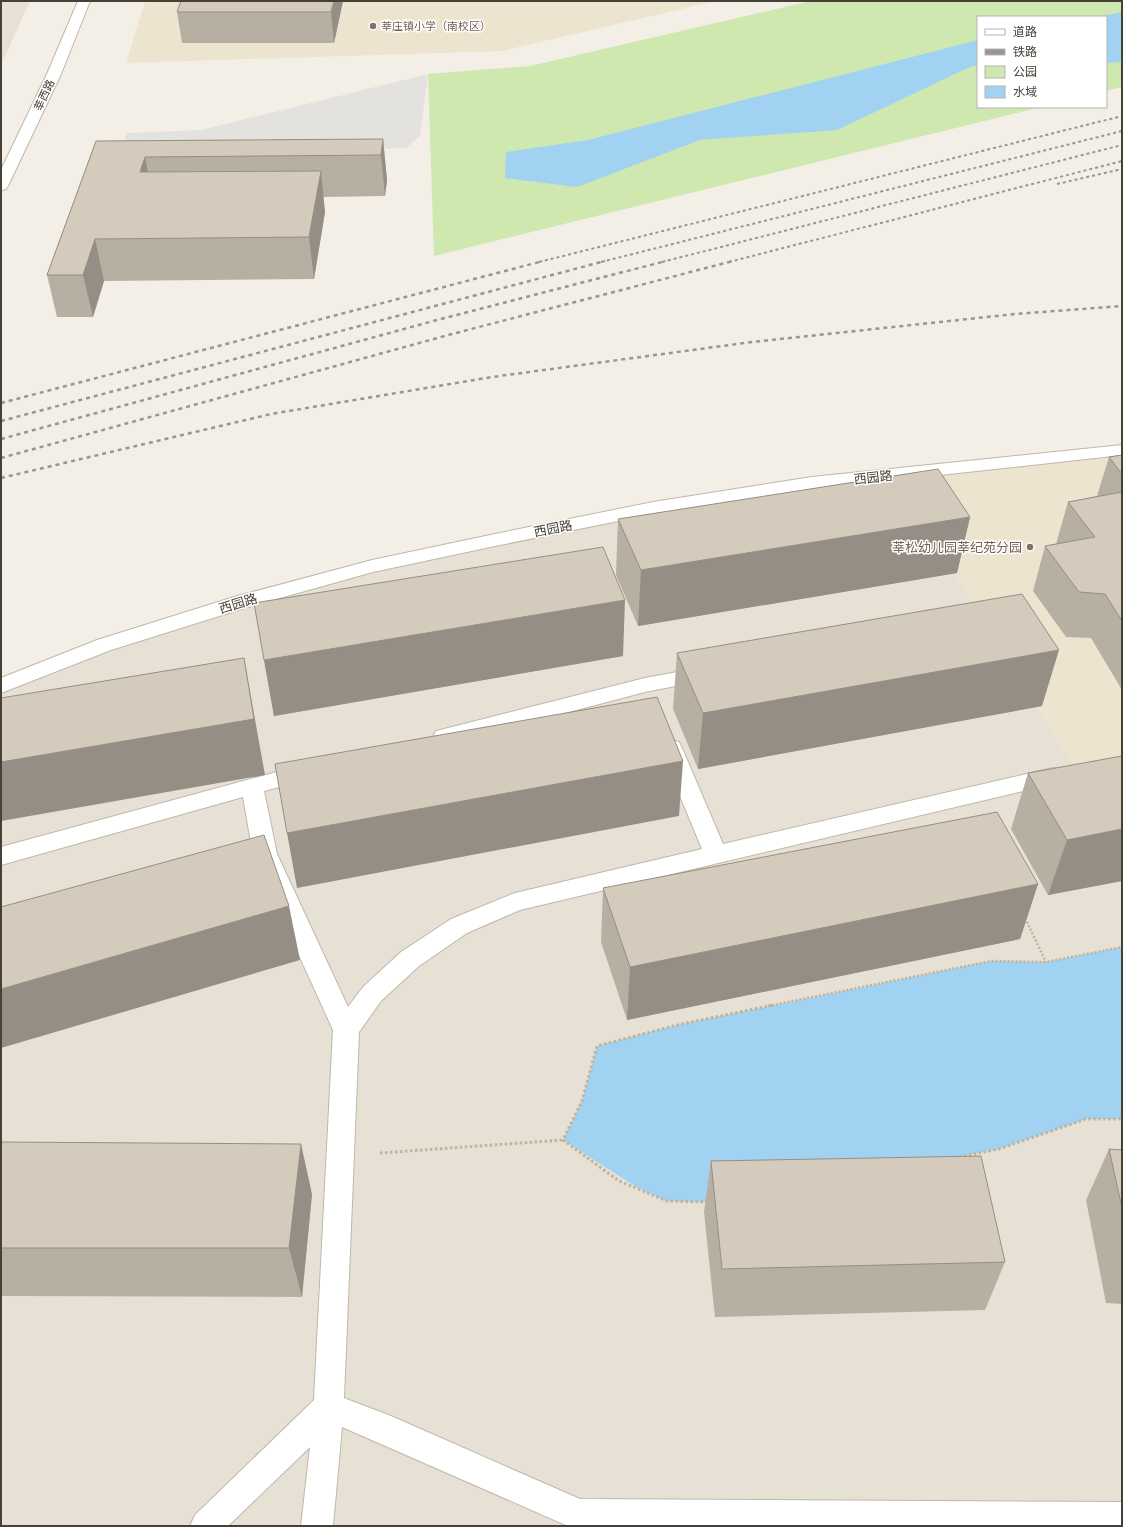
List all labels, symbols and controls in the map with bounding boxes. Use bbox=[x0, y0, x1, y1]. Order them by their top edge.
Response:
legend bbox=[977, 16, 1107, 108]
place label: 莘庄镇小学（南校区） bbox=[381, 18, 491, 33]
marker: 莘庄镇小学（南校区） bbox=[368, 21, 378, 31]
text: 道路 bbox=[1013, 23, 1037, 40]
text: 铁路 bbox=[1013, 43, 1037, 60]
text: 公园 bbox=[1013, 63, 1037, 80]
street label: 莘西路 bbox=[30, 77, 57, 113]
text: 水域 bbox=[1013, 83, 1037, 100]
street label: 西园路 bbox=[853, 466, 893, 488]
street label: 西园路 bbox=[532, 515, 574, 541]
place label: 莘松幼儿园莘纪苑分园 bbox=[892, 538, 1022, 556]
marker: 莘松幼儿园莘纪苑分园 bbox=[1025, 542, 1035, 552]
street label: 西园路 bbox=[217, 589, 259, 617]

